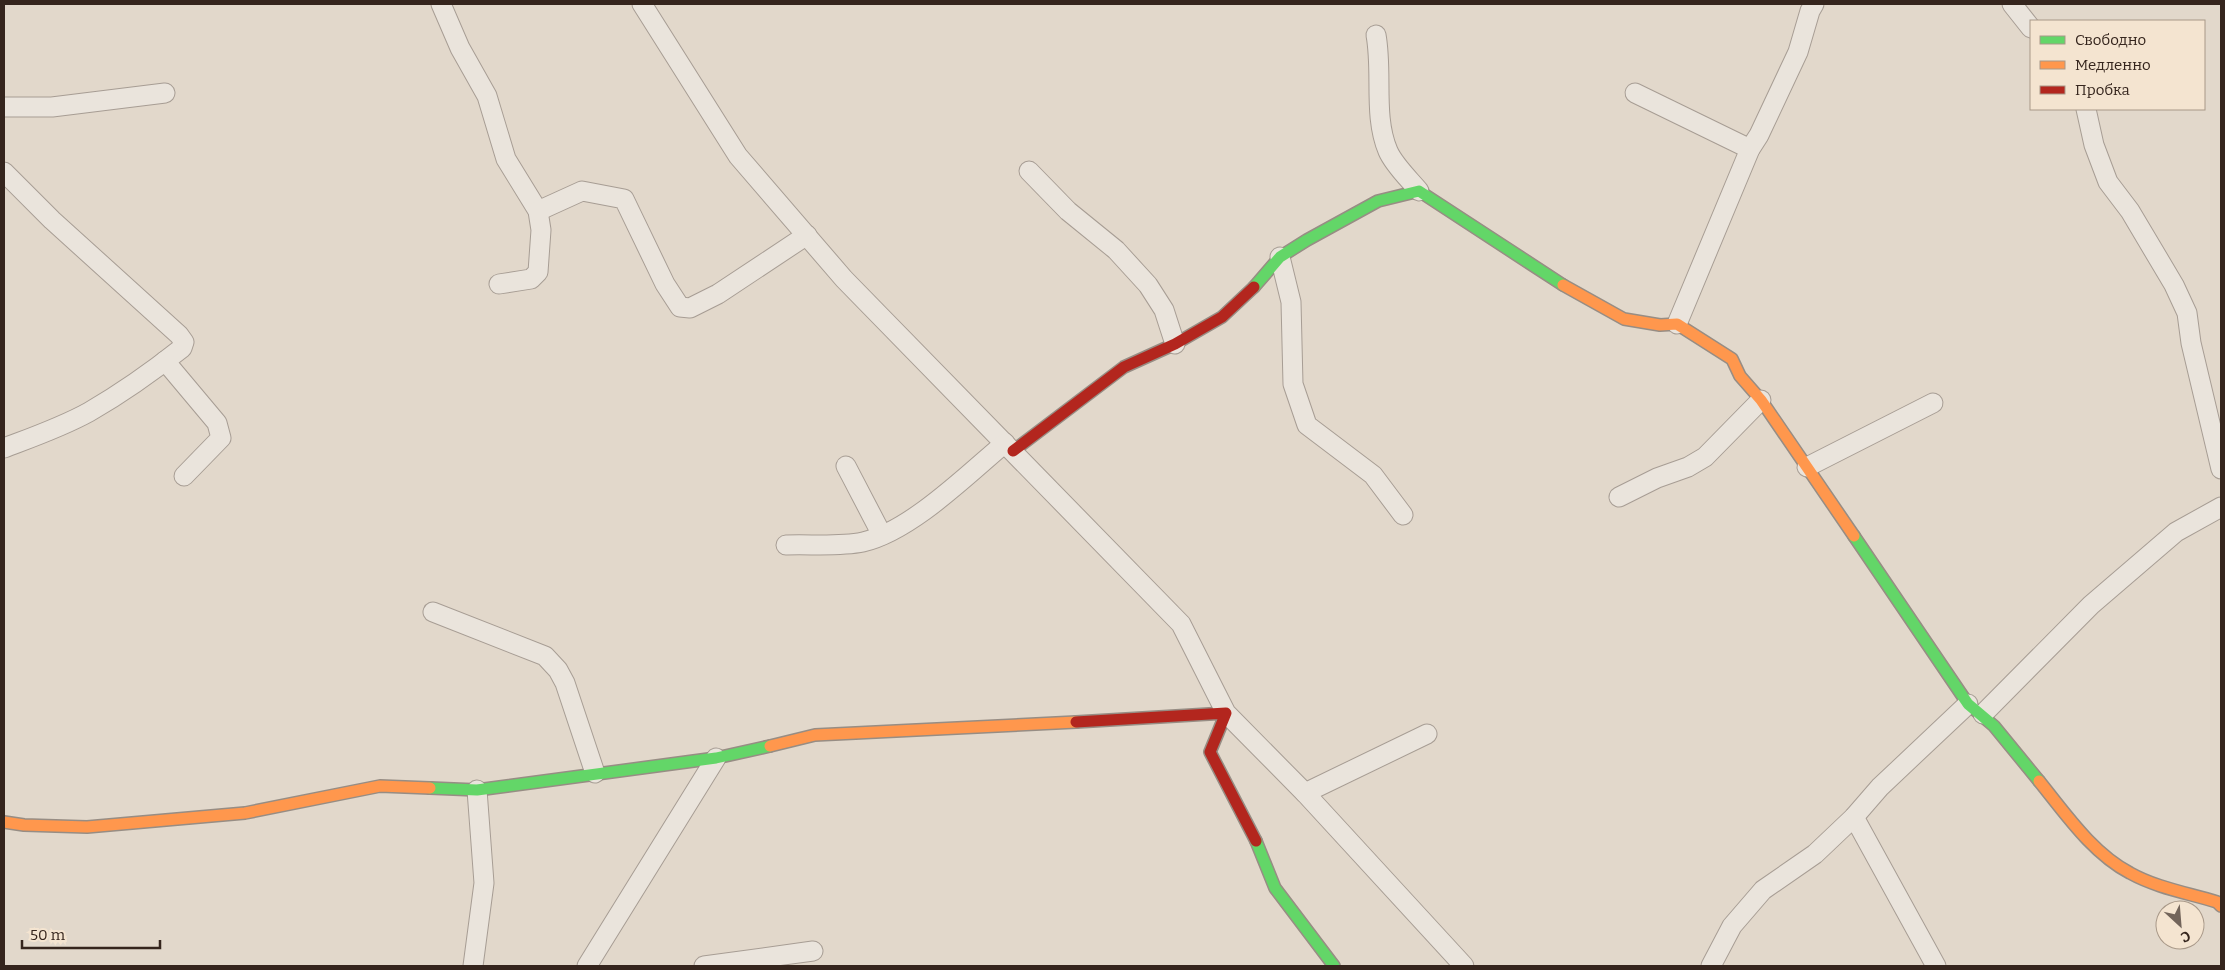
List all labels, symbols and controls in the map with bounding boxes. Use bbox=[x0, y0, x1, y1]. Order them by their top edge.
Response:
legend bbox=[2030, 20, 2205, 110]
text: Свободно bbox=[2075, 31, 2146, 49]
text: Медленно bbox=[2075, 56, 2151, 74]
text: Пробка bbox=[2075, 81, 2130, 99]
north arrow bbox=[2155, 900, 2205, 950]
scale bar bbox=[22, 918, 160, 950]
text: 50 m bbox=[30, 926, 66, 944]
text: С bbox=[2178, 927, 2193, 946]

